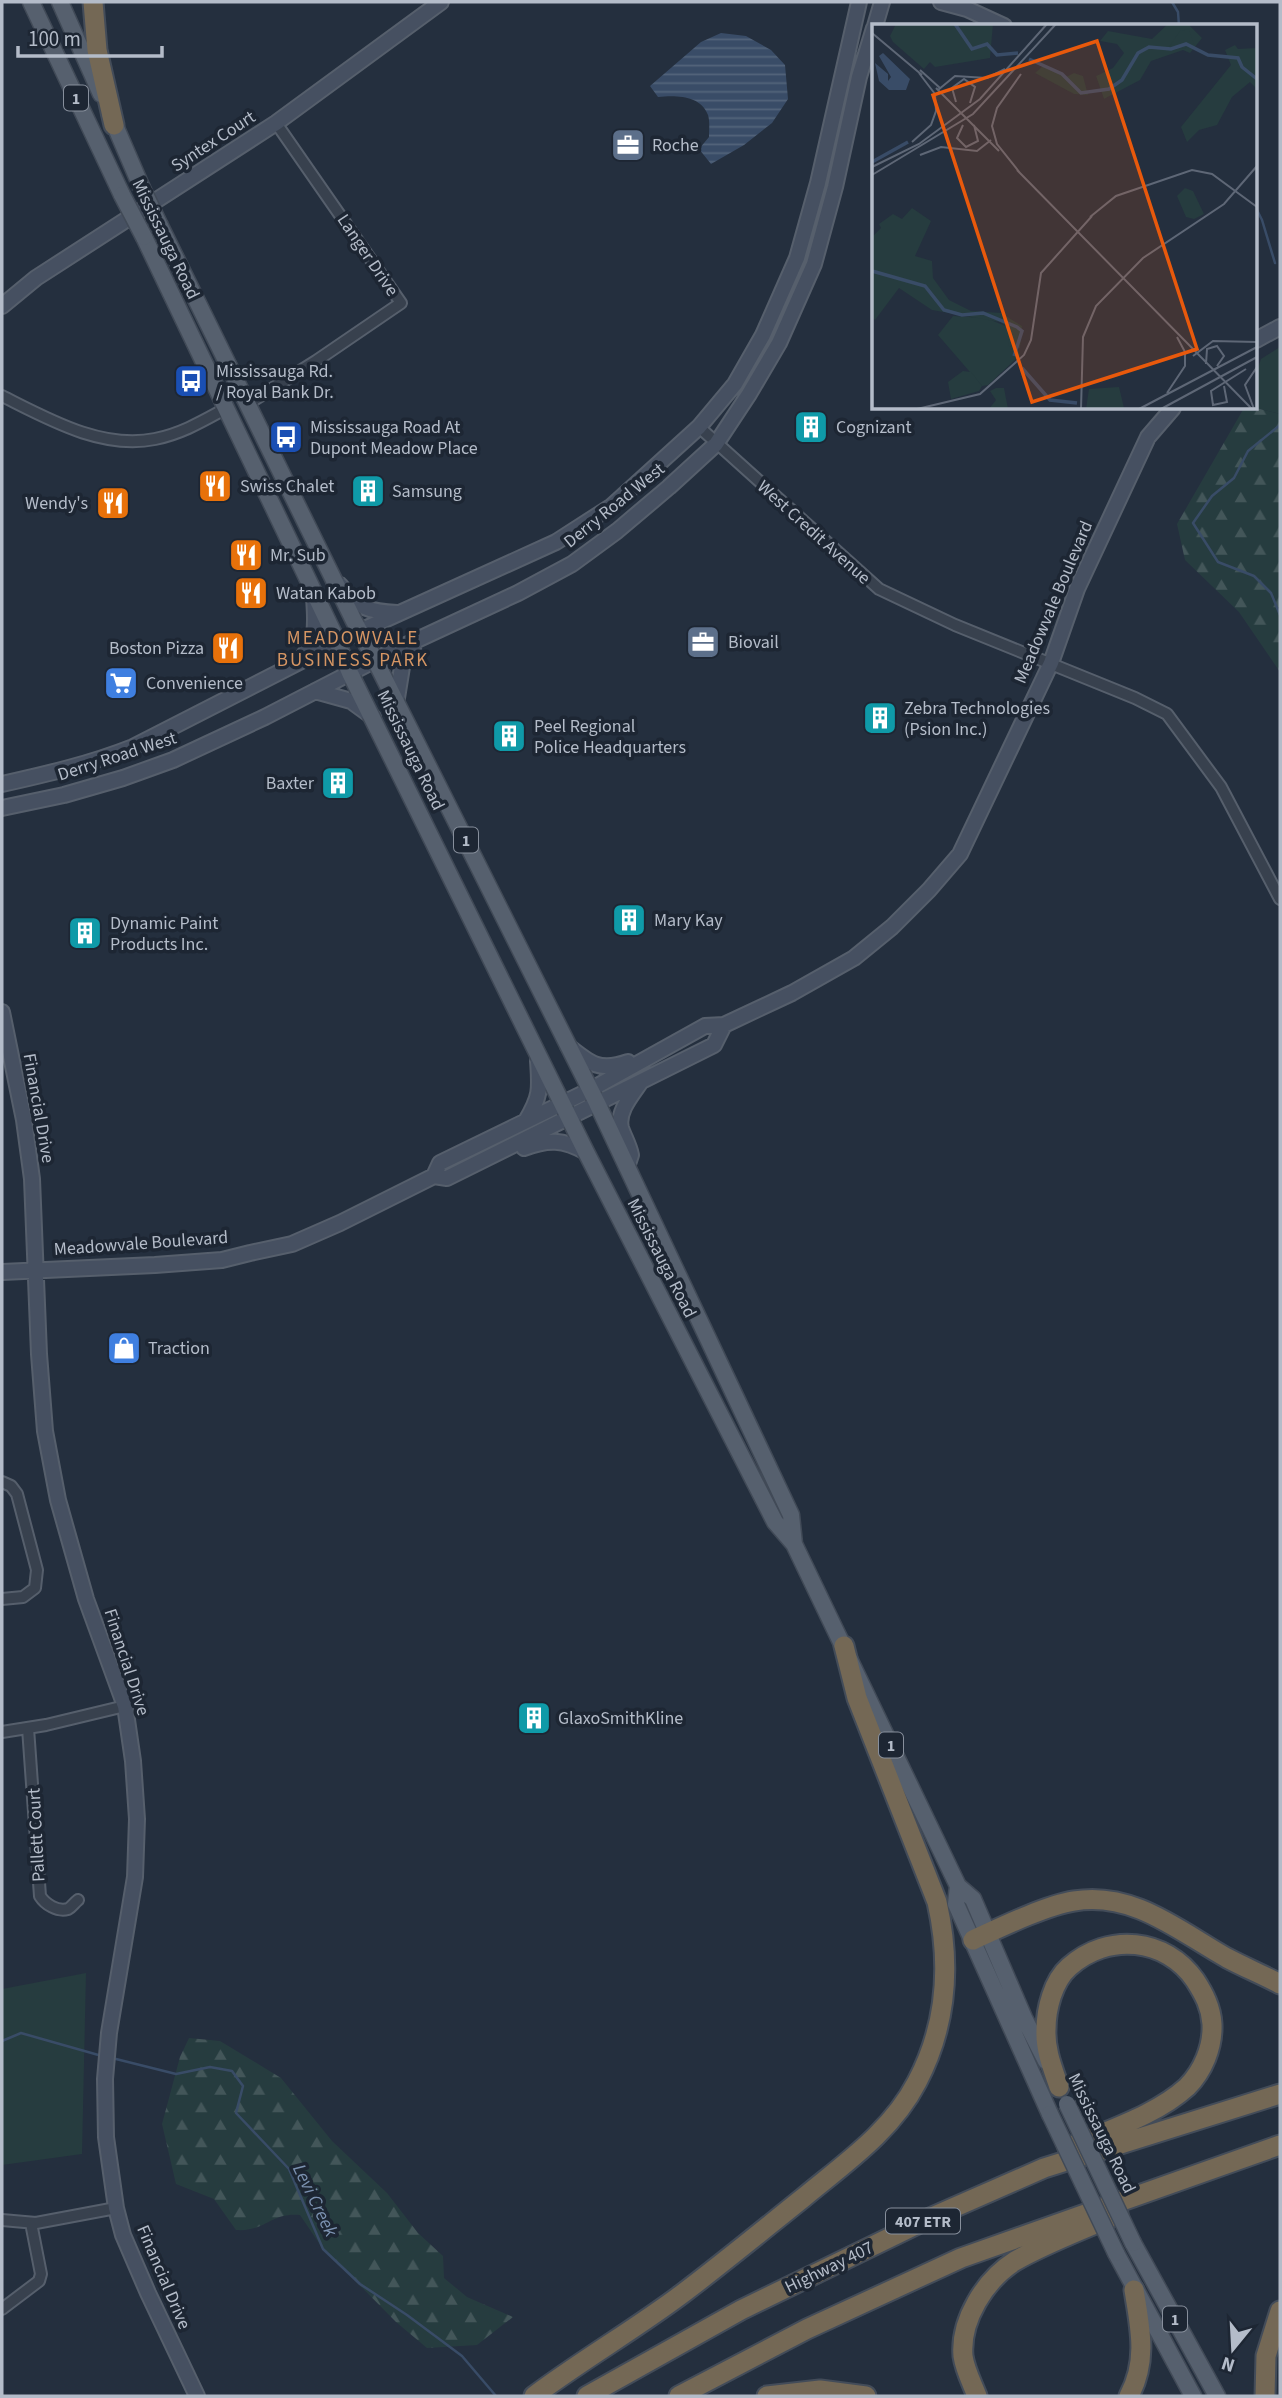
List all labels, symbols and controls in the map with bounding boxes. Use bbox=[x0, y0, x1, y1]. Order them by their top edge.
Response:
scale bar bbox=[18, 14, 161, 58]
text: 100 m bbox=[28, 24, 81, 54]
inset map bbox=[872, 24, 1258, 410]
road number: 1 bbox=[64, 86, 88, 110]
street label: Syntex Court bbox=[166, 105, 260, 178]
office icon: Roche bbox=[609, 126, 647, 164]
place label: Roche bbox=[652, 133, 699, 158]
street label: Mississauga Road bbox=[126, 175, 206, 304]
street label: Langer Drive bbox=[331, 209, 404, 301]
place label: Mississauga Rd. / Royal Bank Dr. bbox=[216, 359, 334, 405]
bus stop icon: Mississauga Rd. / Royal Bank Dr. bbox=[172, 362, 210, 400]
building icon: Cognizant bbox=[792, 408, 830, 446]
place label: Mississauga Road At Dupont Meadow Place bbox=[310, 415, 478, 461]
place label: Cognizant bbox=[836, 415, 912, 440]
bus stop icon: Mississauga Road At Dupont Meadow Place bbox=[267, 418, 305, 456]
street label: Derry Road West bbox=[558, 457, 670, 554]
restaurant icon: Swiss Chalet bbox=[196, 467, 234, 505]
building icon: Samsung bbox=[349, 472, 387, 510]
place label: Swiss Chalet bbox=[240, 474, 334, 499]
street label: West Credit Avenue bbox=[751, 475, 876, 590]
place label: Samsung bbox=[392, 479, 462, 504]
restaurant icon: Wendy's bbox=[94, 484, 132, 522]
place label: Wendy's bbox=[25, 491, 88, 516]
street label: Meadowvale Boulevard bbox=[1008, 517, 1099, 687]
restaurant icon: Mr. Sub bbox=[227, 536, 265, 574]
place label: Mr. Sub bbox=[270, 543, 326, 568]
restaurant icon: Watan Kabob bbox=[232, 574, 270, 612]
place label: Watan Kabob bbox=[276, 581, 376, 606]
office icon: Biovail bbox=[684, 623, 722, 661]
district label: MEADOWVALE BUSINESS PARK bbox=[277, 625, 429, 674]
restaurant icon: Boston Pizza bbox=[209, 629, 247, 667]
place label: Biovail bbox=[728, 630, 779, 655]
place label: Boston Pizza bbox=[109, 636, 204, 661]
supermarket icon: Convenience bbox=[102, 664, 140, 702]
place label: Convenience bbox=[146, 671, 243, 696]
street label: Mississauga Road bbox=[371, 686, 451, 815]
place label: Zebra Technologies (Psion Inc.) bbox=[904, 696, 1050, 742]
building icon: Zebra Technologies (Psion Inc.) bbox=[861, 699, 899, 737]
place label: Peel Regional Police Headquarters bbox=[534, 714, 686, 760]
building icon: Peel Regional Police Headquarters bbox=[490, 717, 528, 755]
street label: Derry Road West bbox=[55, 726, 180, 787]
building icon: Baxter bbox=[319, 764, 357, 802]
place label: Baxter bbox=[266, 771, 315, 796]
road number: 1 bbox=[454, 828, 478, 852]
building icon: Mary Kay bbox=[610, 901, 648, 939]
place label: Mary Kay bbox=[654, 908, 723, 933]
place label: Dynamic Paint Products Inc. bbox=[110, 911, 218, 957]
building icon: Dynamic Paint Products Inc. bbox=[66, 914, 104, 952]
street label: Financial Drive bbox=[17, 1051, 60, 1165]
street label: Mississauga Road bbox=[621, 1194, 702, 1322]
street label: Meadowvale Boulevard bbox=[53, 1225, 229, 1262]
shop icon: Traction bbox=[105, 1329, 143, 1367]
place label: Traction bbox=[148, 1336, 210, 1361]
street label: Financial Drive bbox=[97, 1606, 156, 1719]
building icon: GlaxoSmithKline bbox=[515, 1699, 553, 1737]
place label: GlaxoSmithKline bbox=[558, 1706, 683, 1731]
road number: 1 bbox=[879, 1732, 903, 1758]
street label: Pallett Court bbox=[22, 1787, 51, 1883]
street label: Mississauga Road bbox=[1062, 2069, 1142, 2198]
water label: Levi Creek bbox=[285, 2160, 344, 2243]
road number: 407 ETR bbox=[886, 2208, 960, 2234]
street label: Financial Drive bbox=[130, 2221, 197, 2333]
street label: Highway 407 bbox=[781, 2235, 878, 2300]
road number: 1 bbox=[1163, 2306, 1187, 2332]
north arrow bbox=[1198, 2314, 1268, 2384]
text: N bbox=[1218, 2349, 1238, 2379]

